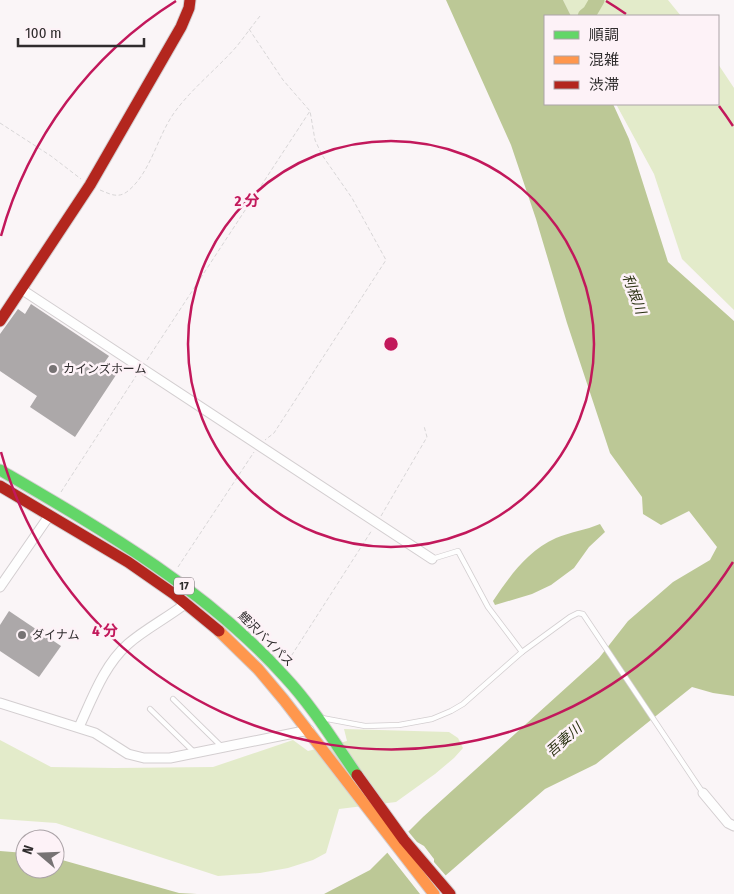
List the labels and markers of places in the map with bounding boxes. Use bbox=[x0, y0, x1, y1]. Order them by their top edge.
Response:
centre of rings bbox=[382, 335, 400, 353]
place label: カインズホーム bbox=[63, 362, 146, 376]
marker: カインズホーム bbox=[47, 363, 59, 375]
place label: ダイナム bbox=[32, 628, 79, 642]
marker: ダイナム bbox=[16, 629, 28, 641]

